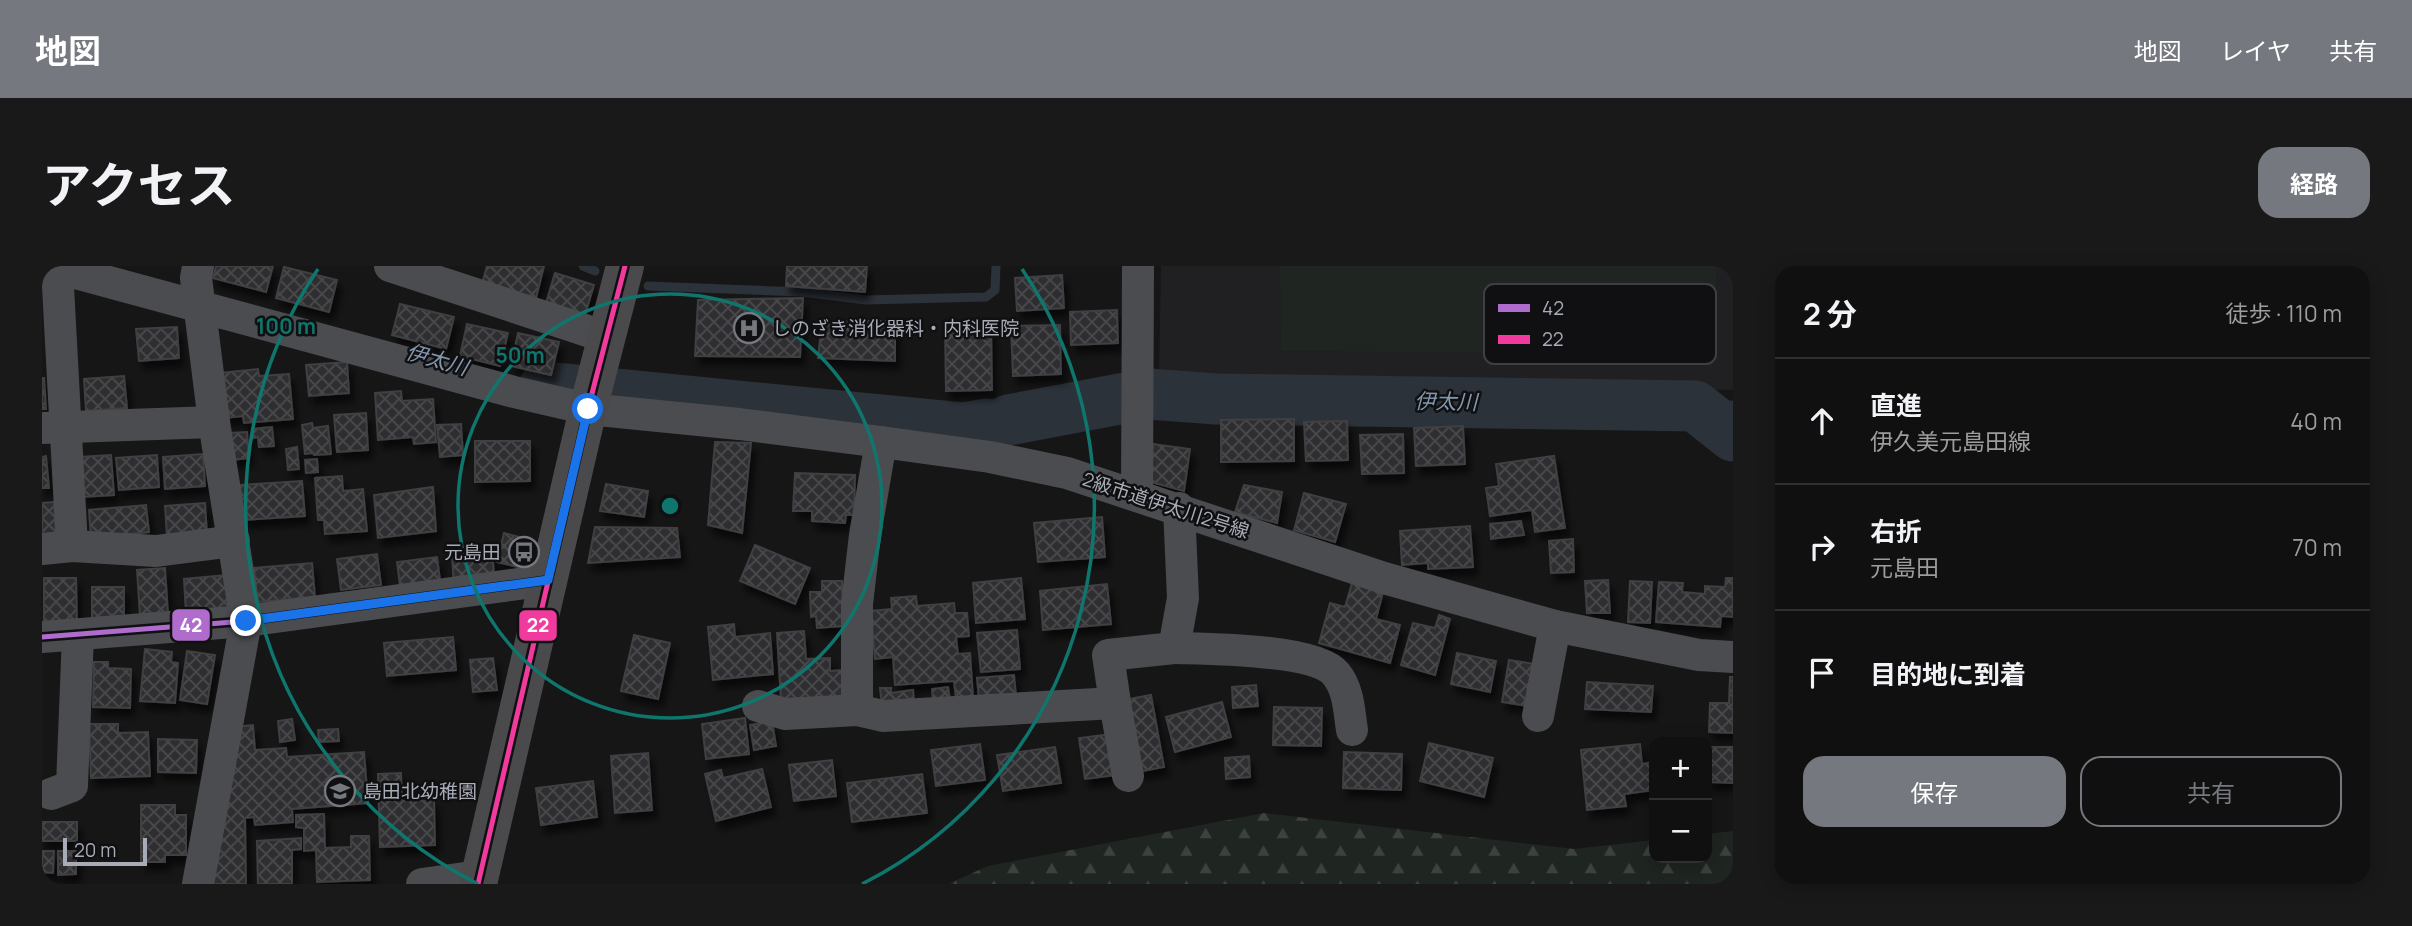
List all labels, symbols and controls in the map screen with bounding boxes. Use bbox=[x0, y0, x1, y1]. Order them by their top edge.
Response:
text: 地図 bbox=[35, 28, 101, 73]
text: 地図 bbox=[2134, 34, 2182, 67]
text: レイヤ bbox=[2220, 34, 2291, 67]
text: 共有 bbox=[2329, 34, 2377, 67]
button: 経路 bbox=[2258, 147, 2370, 218]
text: アクセス bbox=[42, 151, 236, 218]
legend bbox=[1484, 284, 1716, 364]
text: 2 分 bbox=[1803, 293, 1857, 334]
text: 42 bbox=[1542, 295, 1564, 321]
text: 徒歩 · 110 m bbox=[2226, 297, 2342, 329]
hospital icon: しのざき消化器科・内科医院 bbox=[732, 311, 766, 345]
text: 100 m bbox=[256, 312, 316, 340]
place label: しのざき消化器科・内科医院 bbox=[772, 315, 1019, 341]
text: 22 bbox=[1542, 326, 1564, 352]
water label: 伊太川 bbox=[403, 337, 473, 382]
text: 50 m bbox=[495, 341, 545, 369]
water label: 伊太川 bbox=[1414, 386, 1480, 416]
text: 直進 bbox=[1870, 387, 1922, 423]
route start bbox=[572, 393, 603, 424]
icon: ahead bbox=[1803, 402, 1841, 440]
text: 40 m bbox=[2290, 405, 2342, 437]
text: 伊久美元島田線 bbox=[1870, 425, 2031, 457]
street label: 2級市道伊太川2号線 bbox=[1079, 466, 1253, 544]
centre of rings bbox=[658, 494, 682, 518]
text: 右折 bbox=[1870, 513, 1922, 549]
icon: right bbox=[1803, 528, 1841, 566]
text: 70 m bbox=[2292, 531, 2342, 563]
bus stop icon: 元島田 bbox=[507, 535, 541, 569]
place label: 元島田 bbox=[444, 539, 501, 565]
text: 元島田 bbox=[1870, 551, 1939, 583]
route end bbox=[230, 605, 261, 636]
line badge: 42 bbox=[171, 608, 211, 642]
line badge: 22 bbox=[518, 609, 558, 642]
text: 42 bbox=[180, 612, 202, 638]
text: 22 bbox=[527, 612, 549, 638]
icon: arrive bbox=[1803, 654, 1841, 692]
text: 目的地に到着 bbox=[1870, 656, 2026, 692]
map controls bbox=[1649, 737, 1712, 863]
button: + bbox=[1649, 737, 1712, 800]
button: 保存 bbox=[1803, 756, 2066, 827]
button: 共有 bbox=[2080, 756, 2342, 827]
school or university icon: 島田北幼稚園 bbox=[323, 774, 357, 808]
place label: 島田北幼稚園 bbox=[363, 778, 477, 804]
button: − bbox=[1649, 800, 1712, 863]
scale bar bbox=[63, 835, 147, 867]
text: 20 m bbox=[74, 837, 116, 863]

